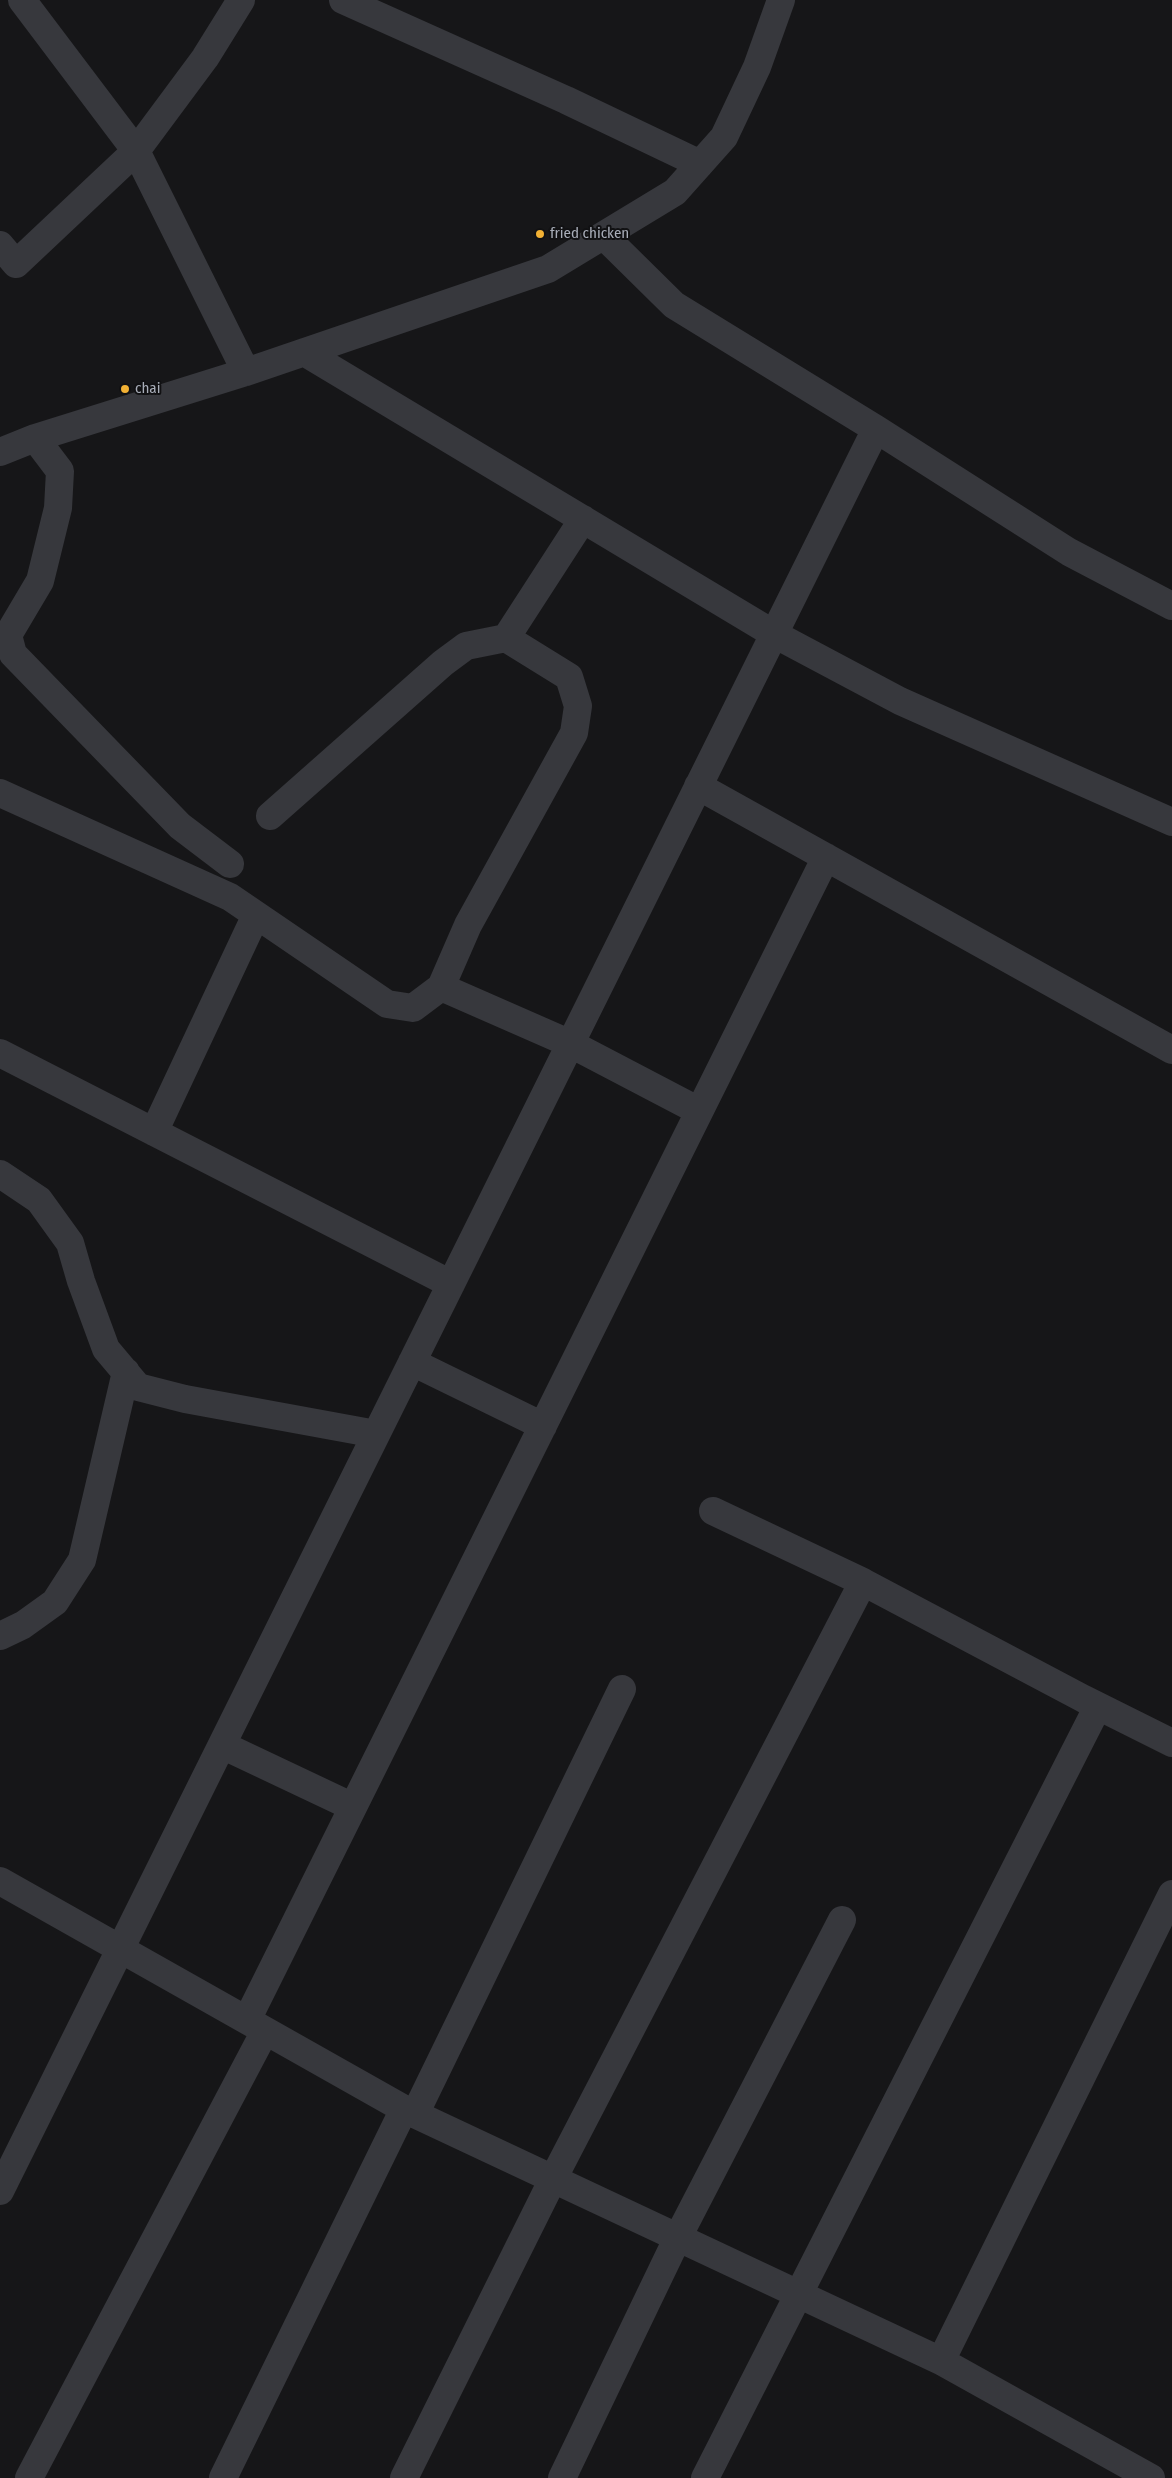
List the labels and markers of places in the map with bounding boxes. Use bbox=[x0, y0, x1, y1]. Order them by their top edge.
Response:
place label: fried chicken bbox=[550, 225, 629, 243]
marker: fried chicken bbox=[534, 228, 546, 240]
place label: chai bbox=[135, 380, 160, 398]
marker: chai bbox=[119, 383, 131, 395]

